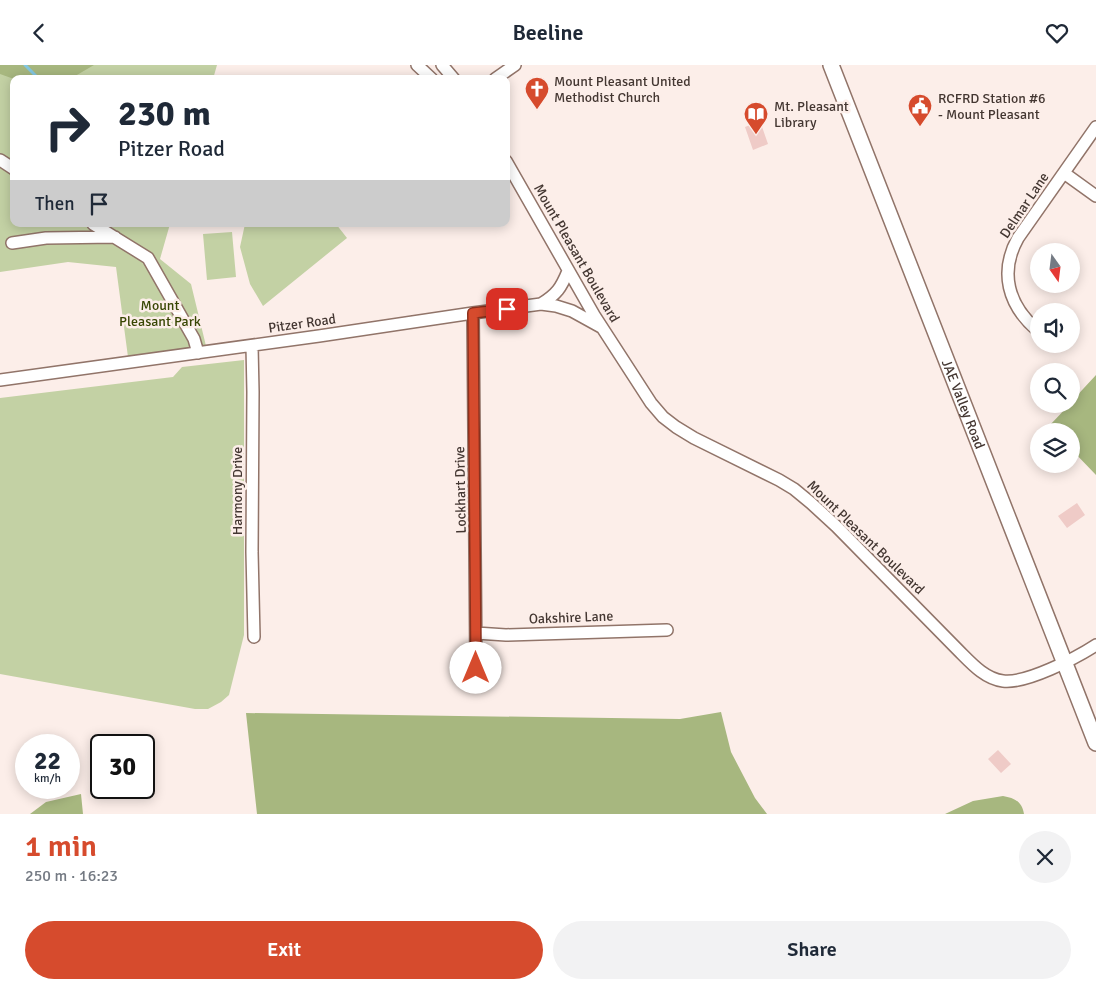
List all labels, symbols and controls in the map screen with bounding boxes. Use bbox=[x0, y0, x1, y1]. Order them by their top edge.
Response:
icon: back bbox=[25, 19, 53, 47]
text: Beeline bbox=[512, 19, 584, 46]
icon: heart bbox=[1043, 19, 1071, 47]
place label: Mount Pleasant United Methodist Church bbox=[554, 73, 691, 106]
church icon: Mount Pleasant United Methodist Church bbox=[524, 76, 550, 110]
place label: RCFRD Station #6 - Mount Pleasant bbox=[938, 90, 1046, 123]
text: 230 m bbox=[118, 92, 211, 135]
public building icon: RCFRD Station #6 - Mount Pleasant bbox=[907, 93, 933, 127]
icon: right bbox=[35, 95, 100, 160]
place label: Mt. Pleasant Library bbox=[774, 98, 849, 131]
library icon: Mt. Pleasant Library bbox=[743, 101, 769, 135]
text: Pitzer Road bbox=[118, 135, 225, 162]
street label: Delmar Lane bbox=[996, 169, 1053, 241]
street label: Mount Pleasant Boulevard bbox=[530, 181, 623, 325]
icon: arrive bbox=[85, 190, 113, 218]
text: Then bbox=[35, 192, 75, 216]
north arrow bbox=[1030, 243, 1080, 293]
map controls bbox=[1030, 243, 1080, 473]
pin bbox=[486, 288, 528, 330]
icon: arrive bbox=[493, 295, 521, 323]
park label: Mount Pleasant Park bbox=[119, 297, 201, 330]
button: sound bbox=[1030, 303, 1080, 353]
street label: Pitzer Road bbox=[267, 310, 337, 337]
street label: JAE Valley Road bbox=[938, 357, 988, 451]
button: search bbox=[1030, 363, 1080, 413]
button: layers bbox=[1030, 423, 1080, 473]
street label: Lockhart Drive bbox=[451, 446, 470, 534]
street label: Harmony Drive bbox=[229, 447, 246, 535]
street label: Mount Pleasant Boulevard bbox=[803, 477, 928, 598]
street label: Oakshire Lane bbox=[528, 608, 614, 627]
position arrow bbox=[449, 641, 501, 693]
speed limit sign: 30 bbox=[90, 734, 155, 799]
text: 22 bbox=[34, 745, 61, 776]
text: km/h bbox=[34, 771, 61, 786]
text: 1 min bbox=[25, 828, 97, 865]
button: close bbox=[1019, 831, 1071, 883]
text: 250 m · 16:23 bbox=[25, 866, 118, 886]
button: Exit bbox=[25, 921, 543, 979]
button: Share bbox=[553, 921, 1071, 979]

